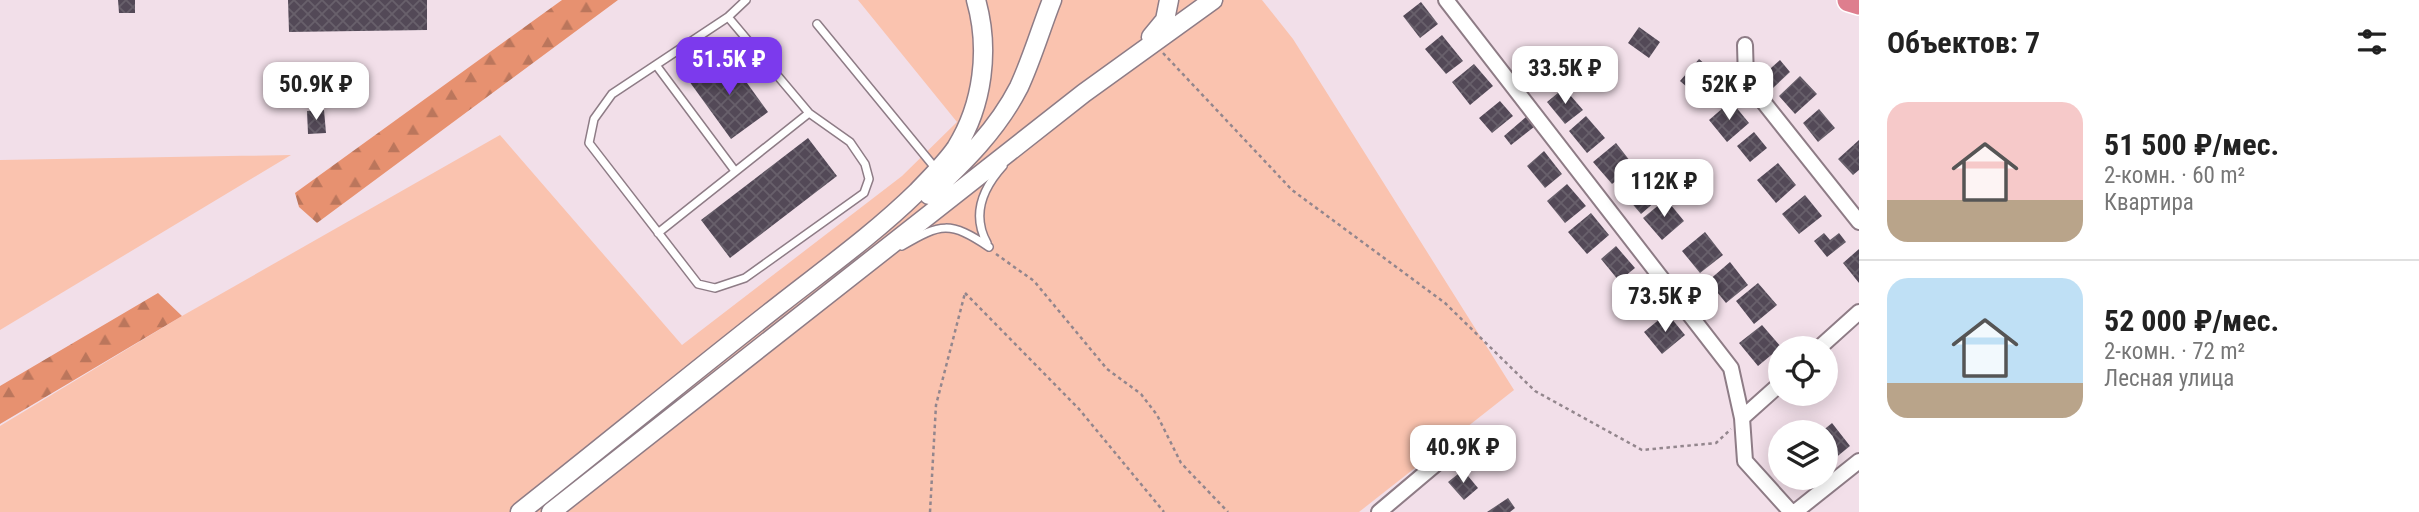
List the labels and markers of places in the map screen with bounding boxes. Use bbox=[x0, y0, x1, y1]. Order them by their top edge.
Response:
pin: 51.5K ₽ bbox=[664, 38, 794, 97]
pin: 33.5K ₽ bbox=[1500, 46, 1630, 106]
pin: 50.9K ₽ bbox=[251, 62, 381, 122]
pin: 52K ₽ bbox=[1680, 62, 1778, 122]
pin: 112K ₽ bbox=[1607, 160, 1721, 219]
pin: 73.5K ₽ bbox=[1600, 274, 1730, 334]
pin: 40.9K ₽ bbox=[1398, 426, 1528, 485]

